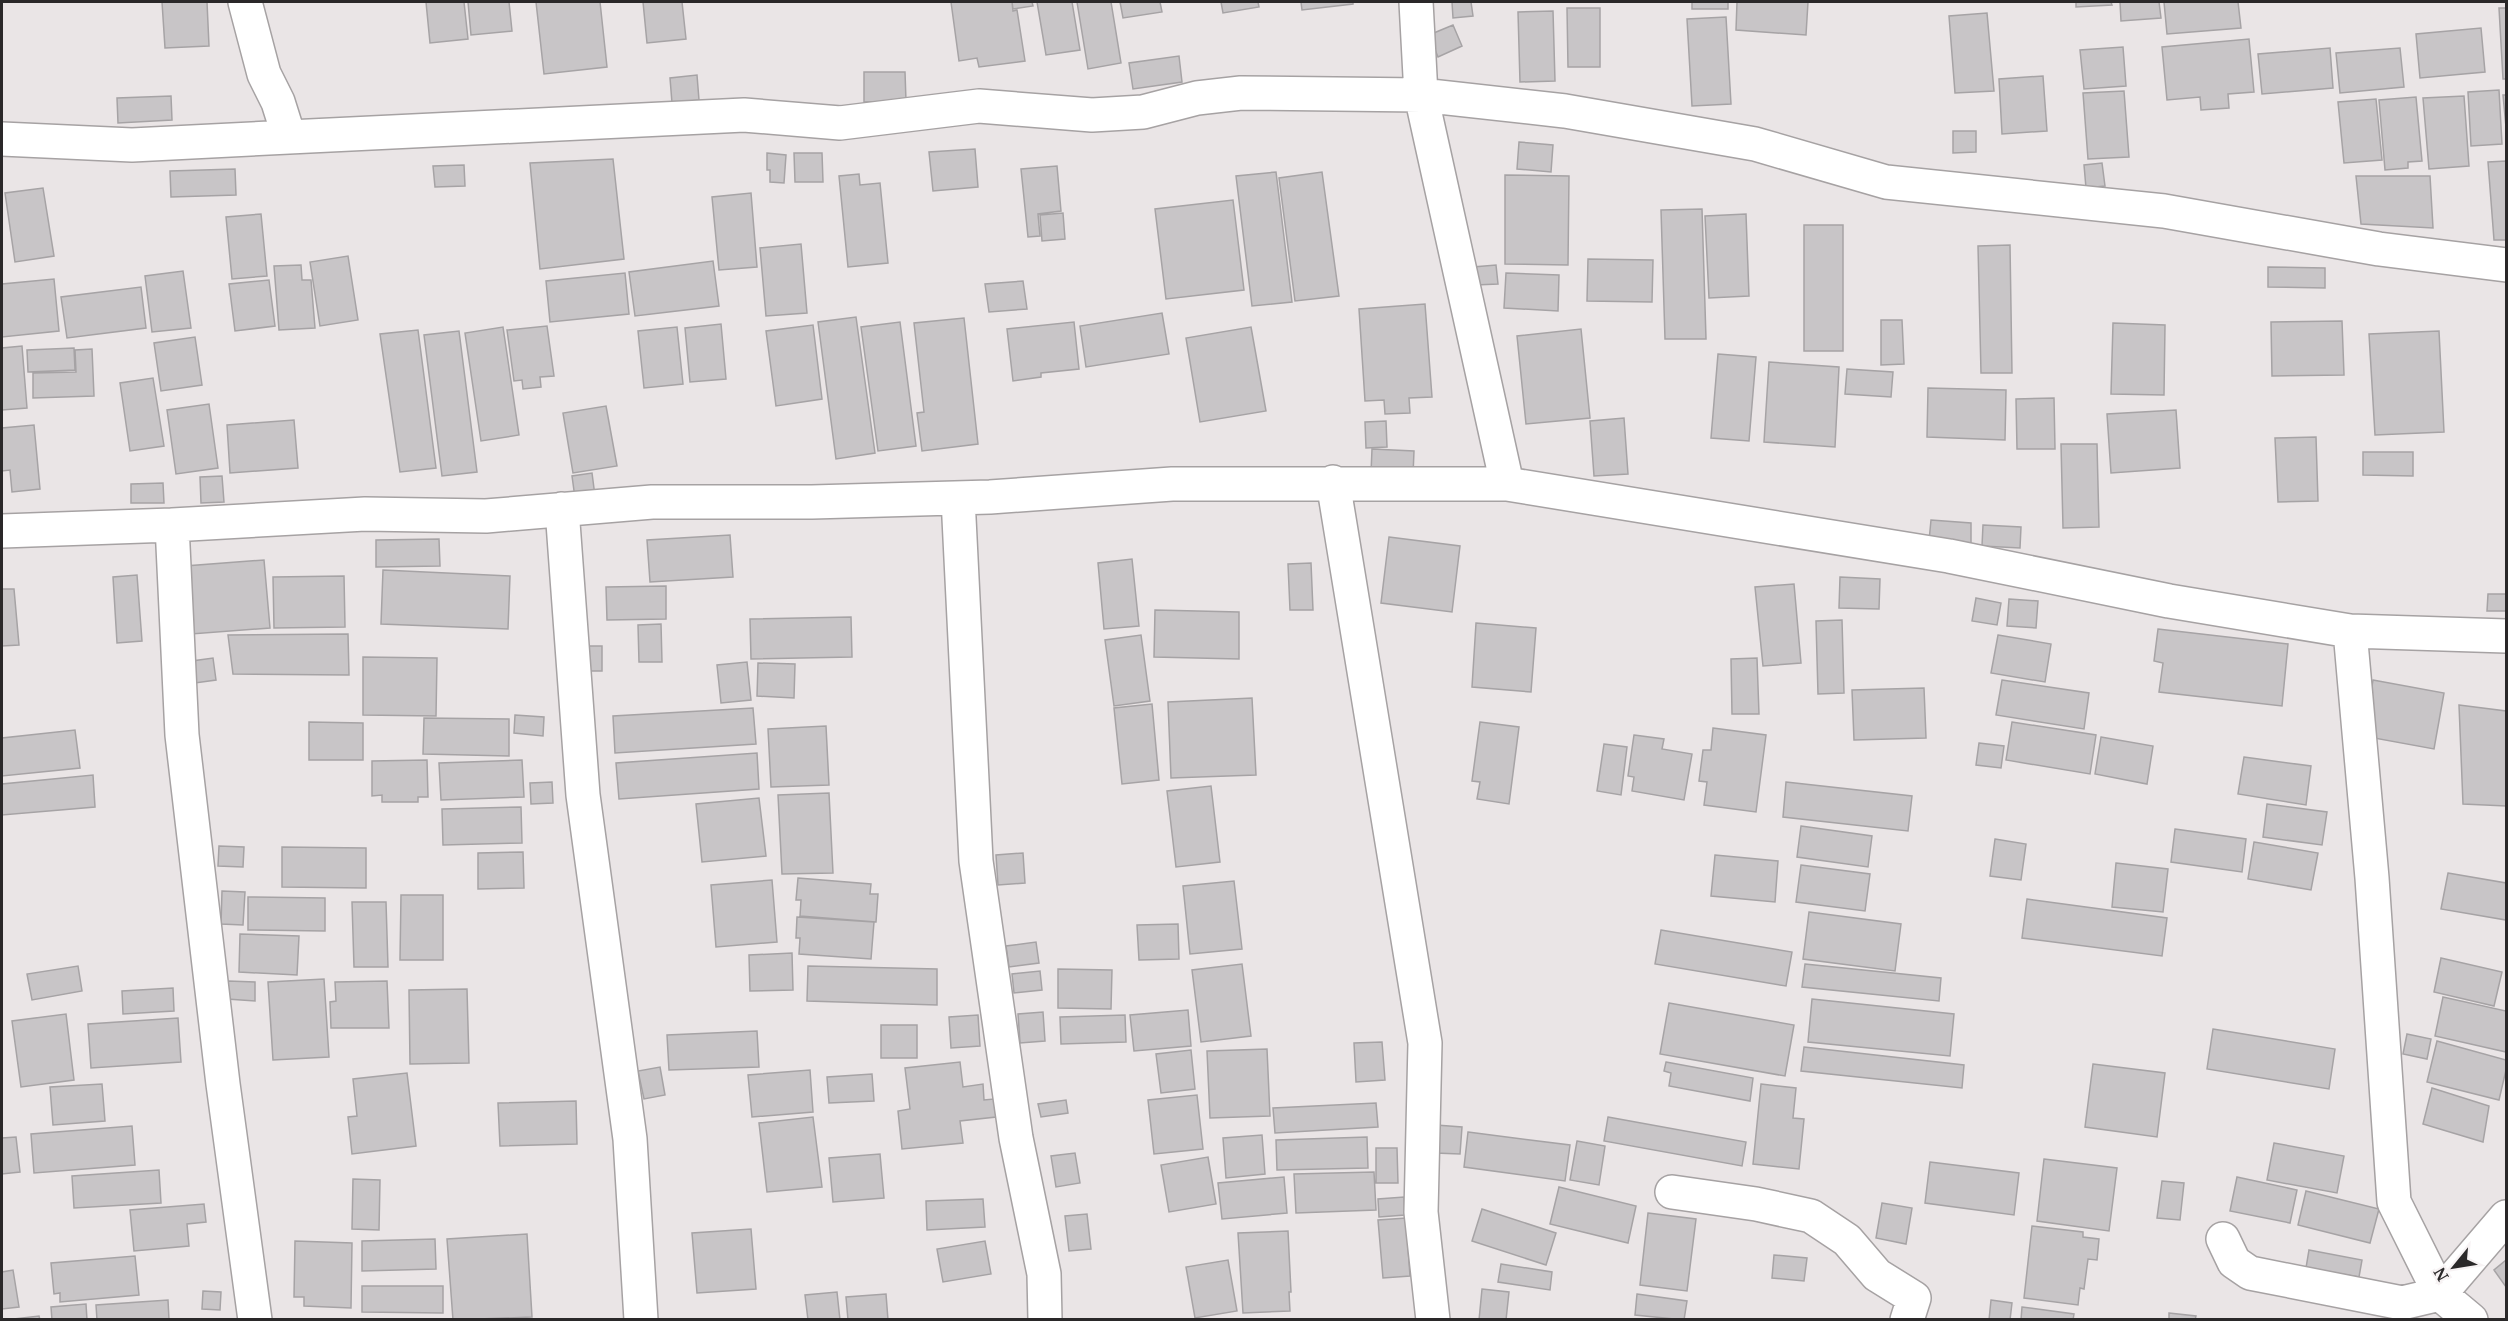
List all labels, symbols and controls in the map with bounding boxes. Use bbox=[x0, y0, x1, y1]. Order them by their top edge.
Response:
north arrow bbox=[2424, 1237, 2484, 1297]
text: N bbox=[2428, 1263, 2454, 1285]

